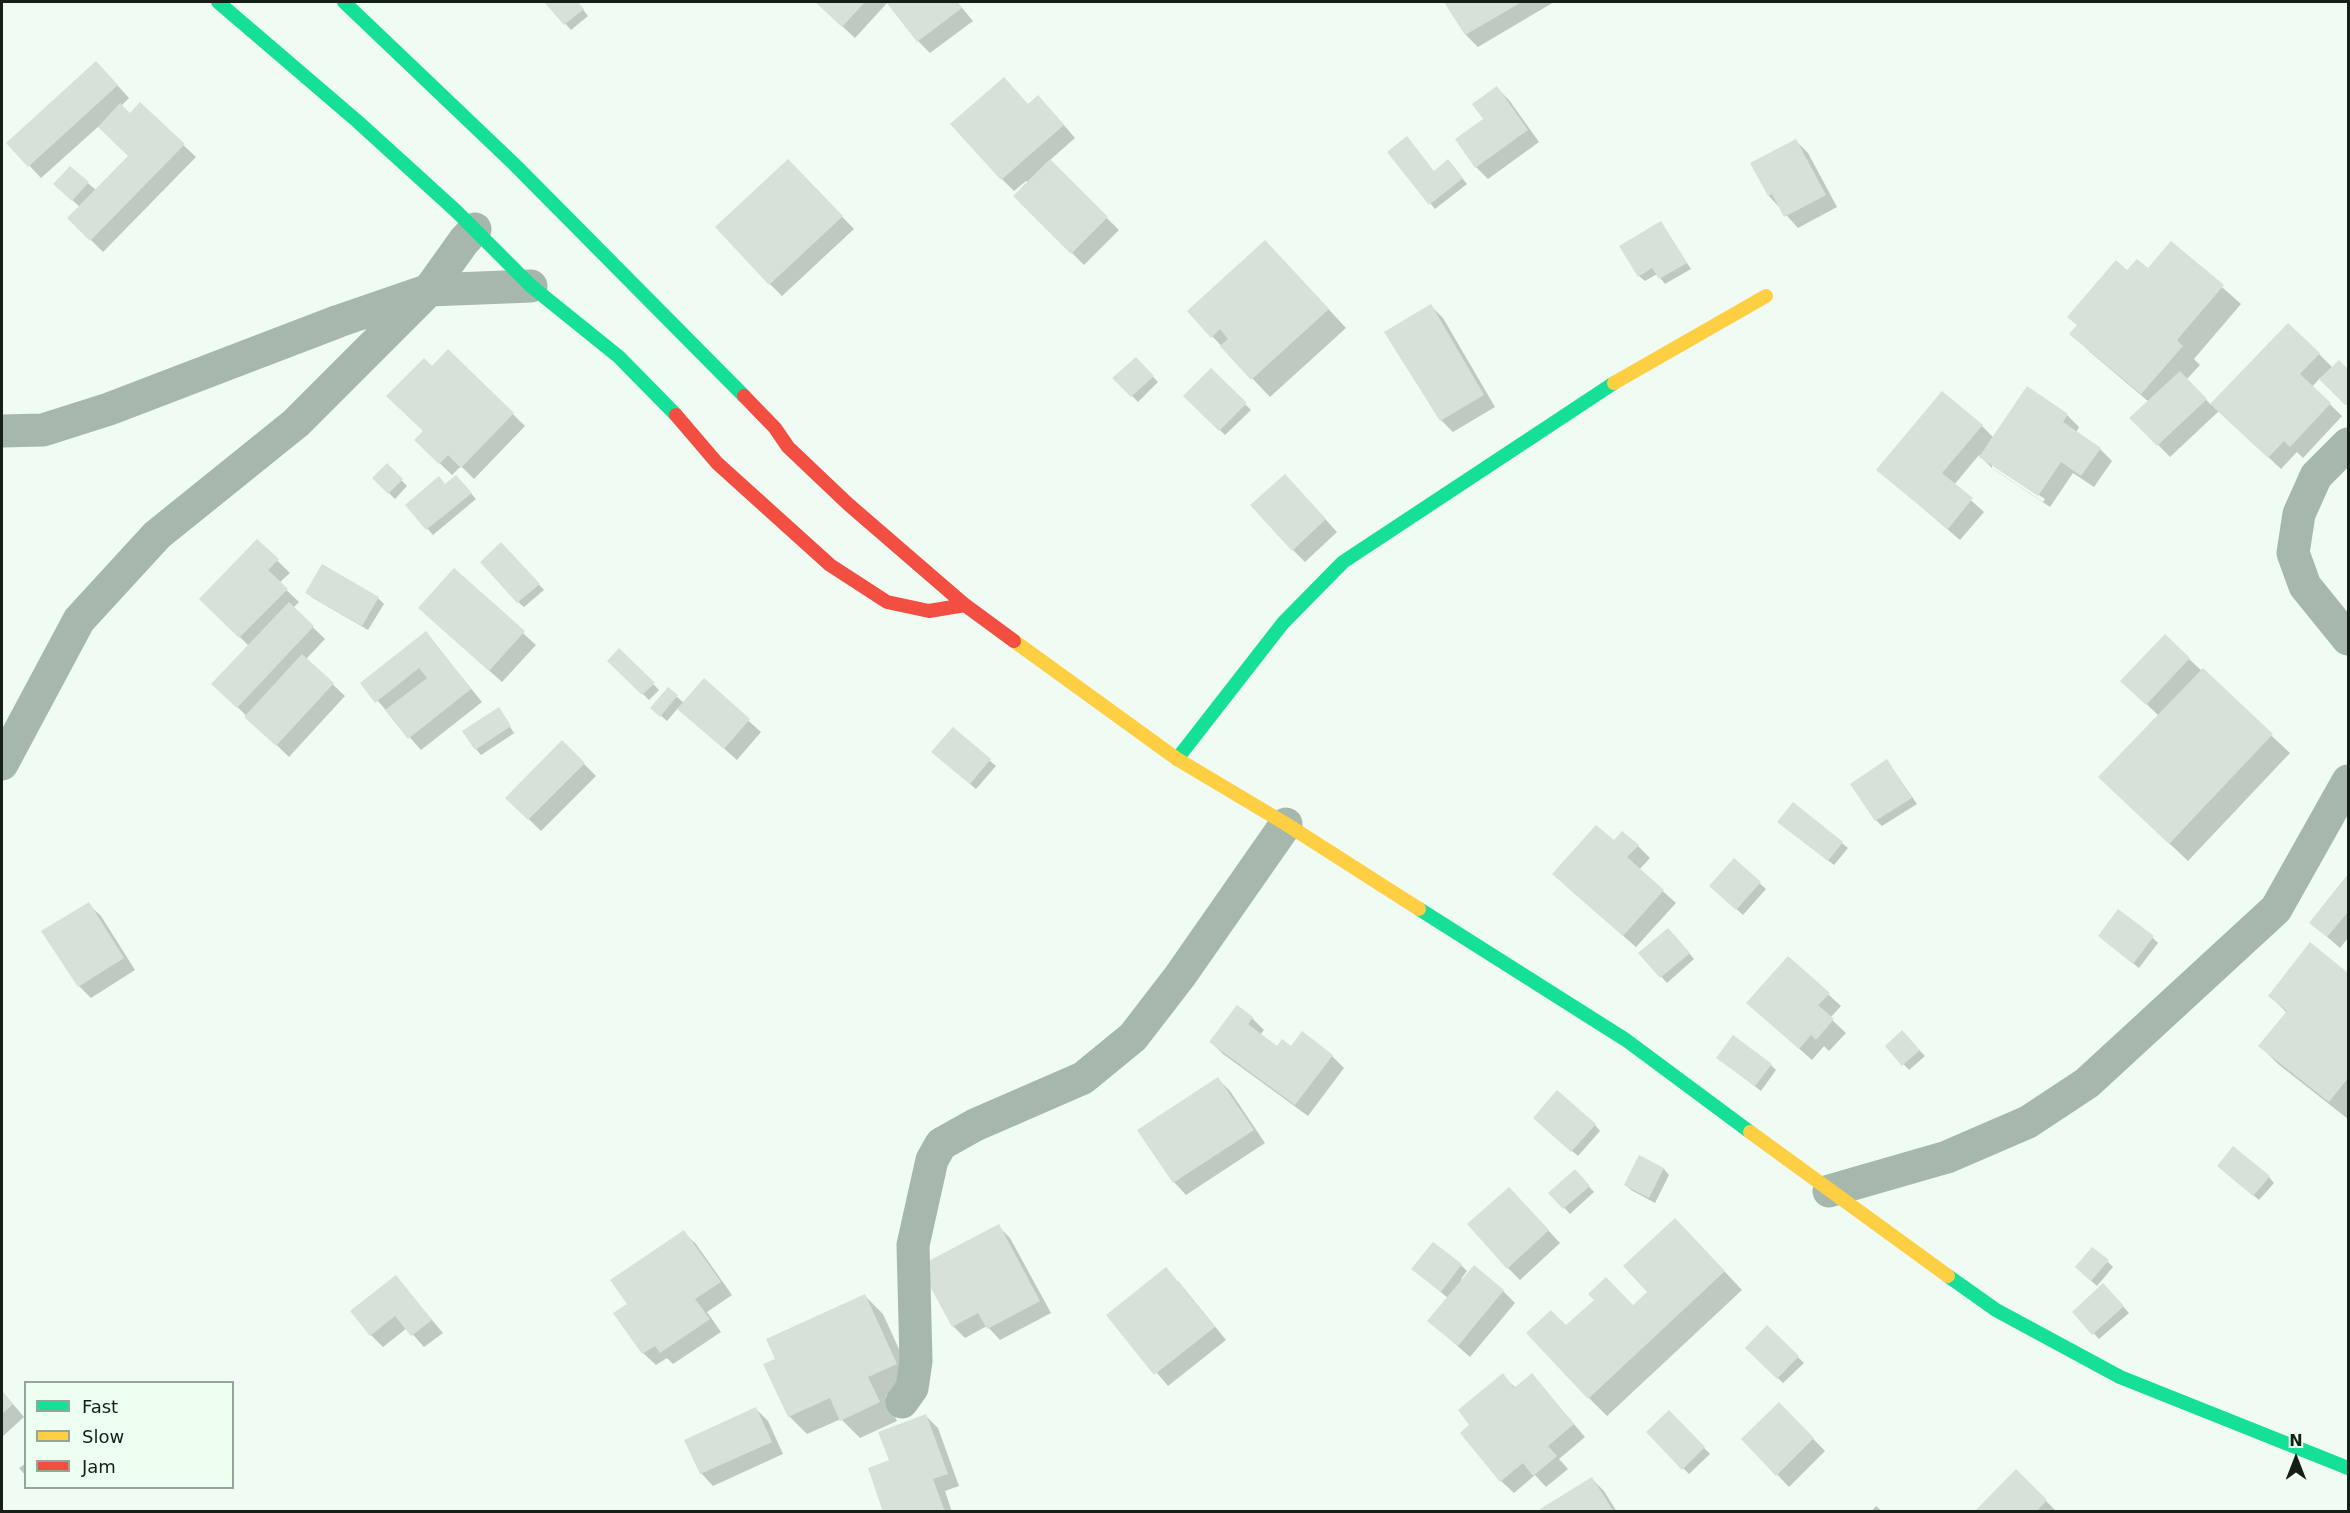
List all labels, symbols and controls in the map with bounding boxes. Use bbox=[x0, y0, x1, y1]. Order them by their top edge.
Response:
legend bbox=[24, 1381, 234, 1489]
text: Fast bbox=[82, 1396, 118, 1417]
text: Slow bbox=[82, 1426, 124, 1447]
north arrow bbox=[2266, 1429, 2326, 1489]
text: N bbox=[2289, 1431, 2303, 1450]
text: Jam bbox=[82, 1456, 116, 1477]

